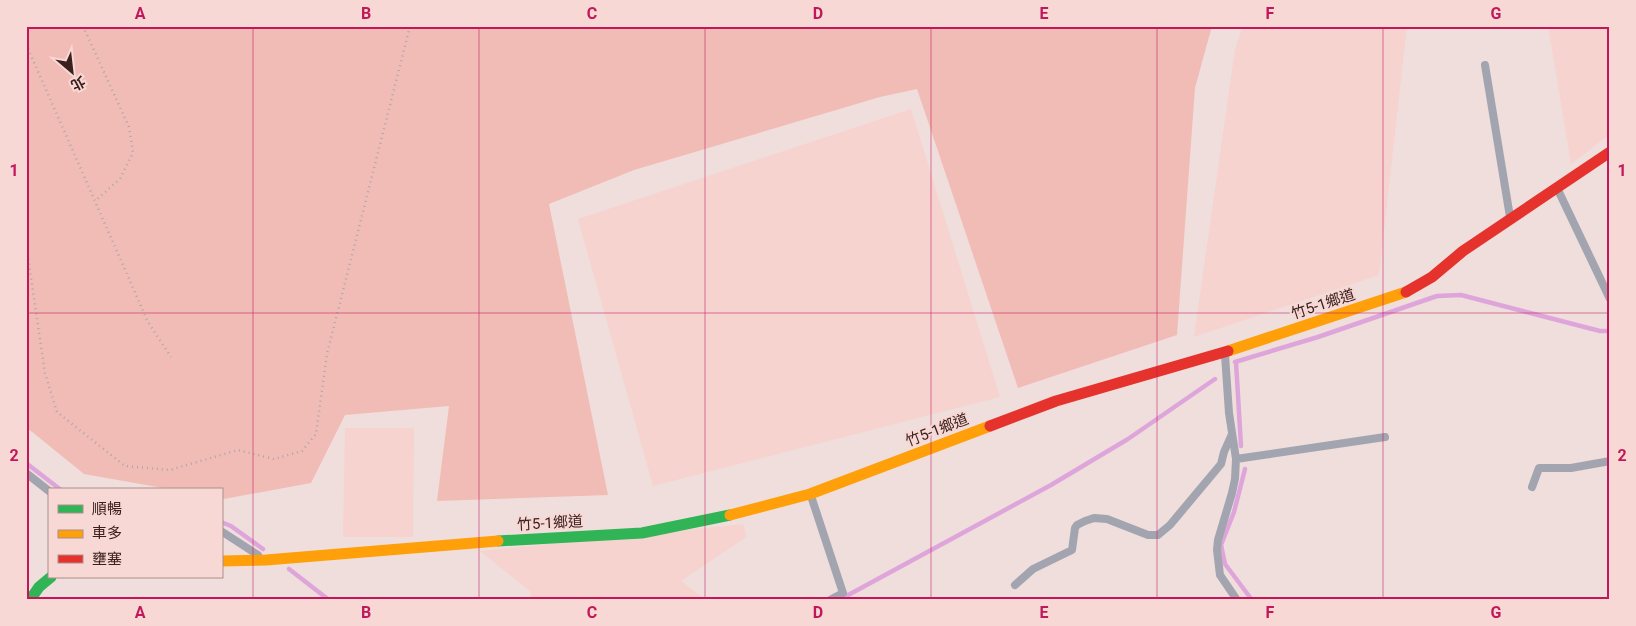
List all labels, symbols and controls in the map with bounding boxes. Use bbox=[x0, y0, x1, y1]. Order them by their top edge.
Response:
text: A bbox=[135, 4, 146, 23]
text: B bbox=[361, 4, 371, 23]
text: C bbox=[587, 4, 597, 23]
text: D bbox=[813, 4, 823, 23]
text: E bbox=[1040, 4, 1049, 23]
text: F bbox=[1266, 4, 1275, 23]
text: G bbox=[1491, 4, 1502, 23]
north arrow bbox=[48, 48, 98, 98]
text: 北 bbox=[68, 73, 88, 94]
text: 1 bbox=[9, 161, 19, 180]
text: 1 bbox=[1617, 161, 1627, 180]
street label: 竹5-1鄉道 bbox=[1289, 285, 1357, 323]
street label: 竹5-1鄉道 bbox=[903, 410, 971, 450]
text: 2 bbox=[9, 446, 19, 465]
text: 2 bbox=[1617, 446, 1627, 465]
legend bbox=[48, 488, 222, 578]
text: 順暢 bbox=[92, 500, 122, 518]
street label: 竹5-1鄉道 bbox=[517, 512, 583, 534]
text: 車多 bbox=[92, 524, 122, 542]
text: 壅塞 bbox=[92, 550, 122, 568]
text: A bbox=[135, 603, 146, 622]
text: B bbox=[361, 603, 371, 622]
text: C bbox=[587, 603, 597, 622]
text: D bbox=[813, 603, 823, 622]
text: E bbox=[1040, 603, 1049, 622]
text: F bbox=[1266, 603, 1275, 622]
text: G bbox=[1491, 603, 1502, 622]

